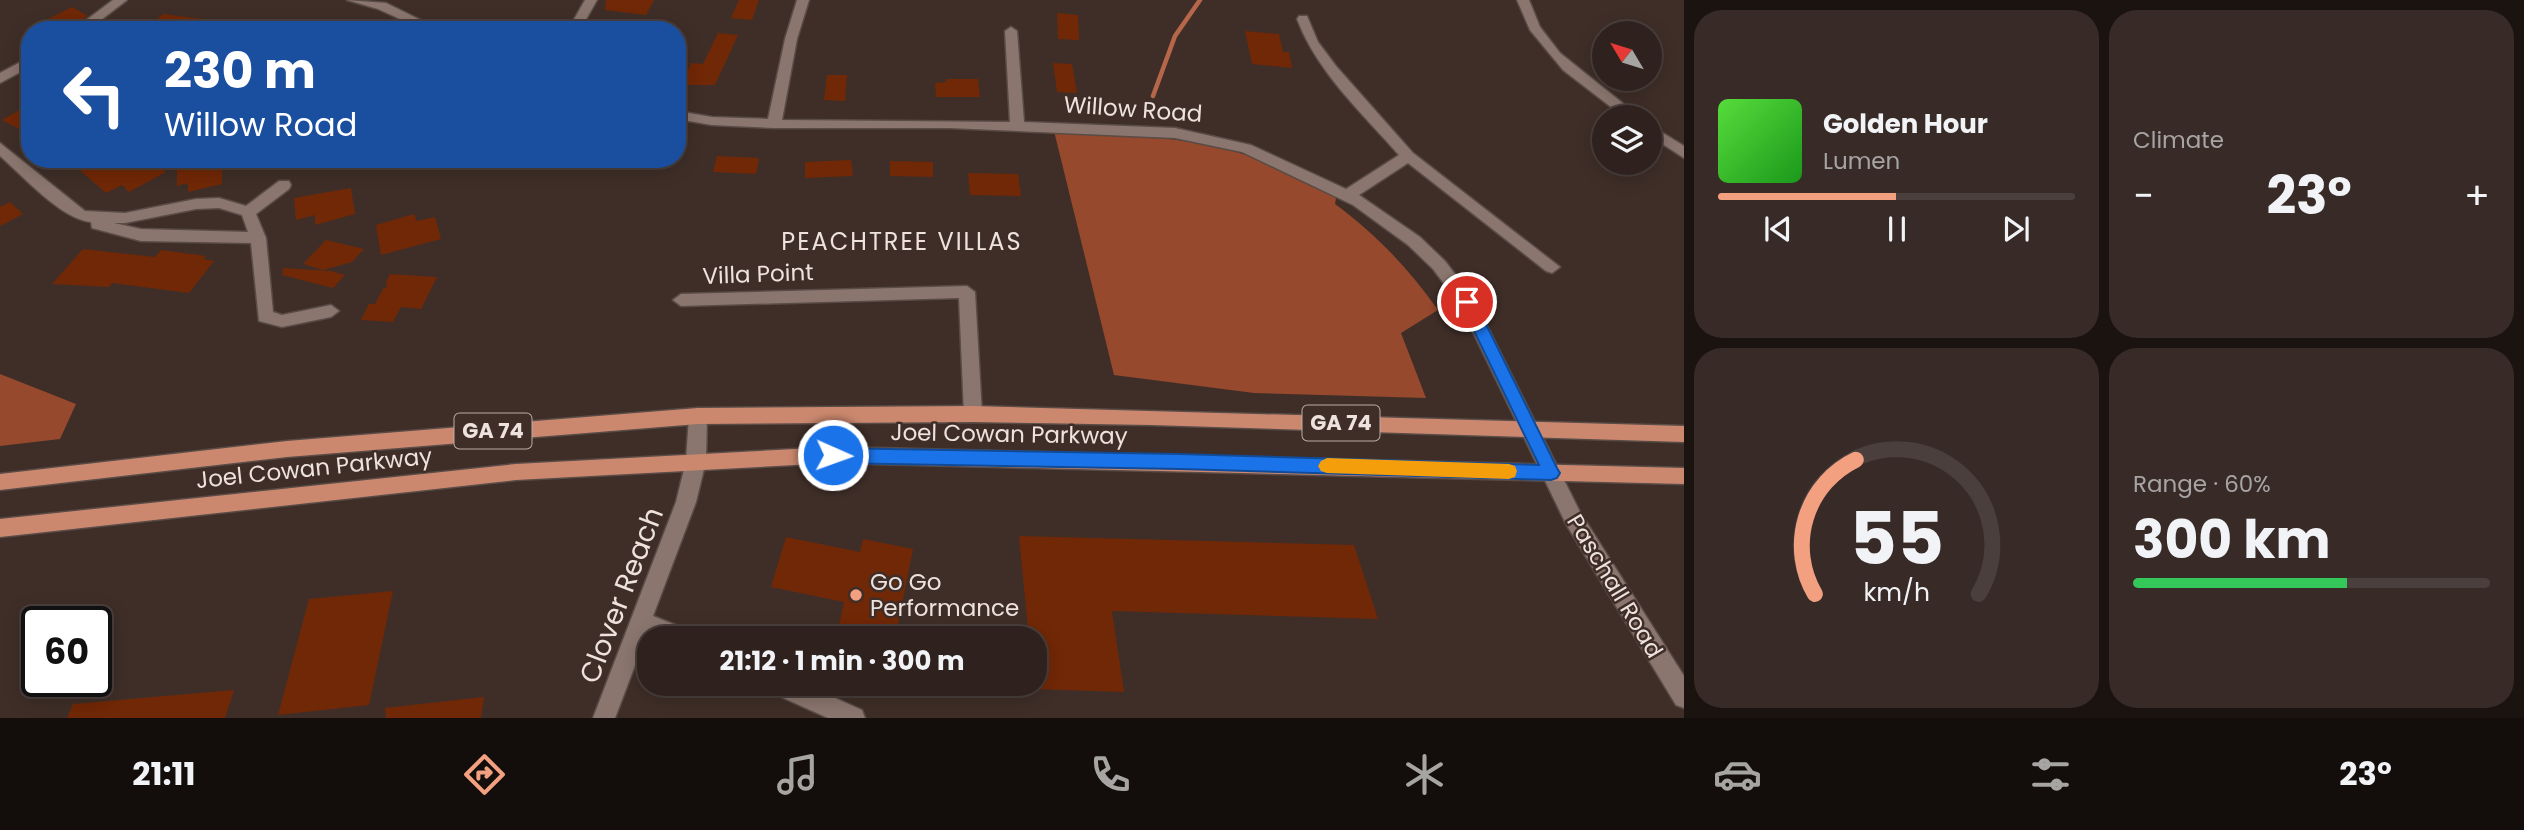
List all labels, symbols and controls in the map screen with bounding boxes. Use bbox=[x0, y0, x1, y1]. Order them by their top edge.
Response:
north arrow bbox=[1592, 21, 1662, 91]
map controls bbox=[1592, 21, 1662, 175]
text: 230 m bbox=[164, 37, 316, 105]
icon: left bbox=[49, 49, 140, 140]
street label: Willow Road bbox=[1063, 88, 1203, 130]
text: Willow Road bbox=[164, 102, 357, 147]
button: layers bbox=[1592, 105, 1662, 175]
text: Golden Hour bbox=[1823, 106, 1988, 142]
text: Climate bbox=[2133, 124, 2224, 156]
text: Lumen bbox=[1823, 145, 1900, 177]
text: 23° bbox=[2266, 159, 2352, 232]
text: − bbox=[2133, 169, 2154, 222]
text: + bbox=[2464, 169, 2490, 222]
icon: previous bbox=[1759, 210, 1797, 248]
icon: pause bbox=[1878, 210, 1916, 248]
icon: next bbox=[1997, 210, 2035, 248]
district label: PEACHTREE VILLAS bbox=[781, 225, 1023, 258]
street label: Villa Point bbox=[702, 256, 814, 292]
pin bbox=[1437, 272, 1497, 332]
icon: arrive bbox=[1448, 283, 1486, 321]
road number: GA 74 bbox=[1302, 406, 1380, 440]
road number: GA 74 bbox=[454, 414, 532, 448]
street label: Joel Cowan Parkway bbox=[890, 416, 1128, 452]
position arrow bbox=[796, 418, 870, 492]
street label: Joel Cowan Parkway bbox=[194, 440, 434, 496]
text: Range · 60% bbox=[2133, 468, 2271, 500]
text: 55 bbox=[1849, 488, 1944, 589]
street label: Clover Reach bbox=[570, 502, 673, 689]
text: 300 km bbox=[2133, 503, 2331, 576]
street label: Paschall Road bbox=[1559, 508, 1671, 664]
place label: Go Go Performance bbox=[870, 566, 1019, 624]
text: km/h bbox=[1863, 575, 1930, 610]
marker: Go Go Performance bbox=[848, 587, 864, 603]
speed limit sign: 60 bbox=[21, 606, 112, 697]
text: 21:12 · 1 min · 300 m bbox=[720, 643, 964, 679]
icon: directions bbox=[460, 750, 509, 799]
icon: music bbox=[773, 750, 822, 799]
icon: phone bbox=[1086, 750, 1135, 799]
icon: climate bbox=[1400, 750, 1449, 799]
icon: car bbox=[1713, 750, 1762, 799]
icon: filters bbox=[2026, 750, 2075, 799]
text: 21:11 bbox=[132, 751, 196, 796]
text: 23° bbox=[2339, 751, 2392, 796]

